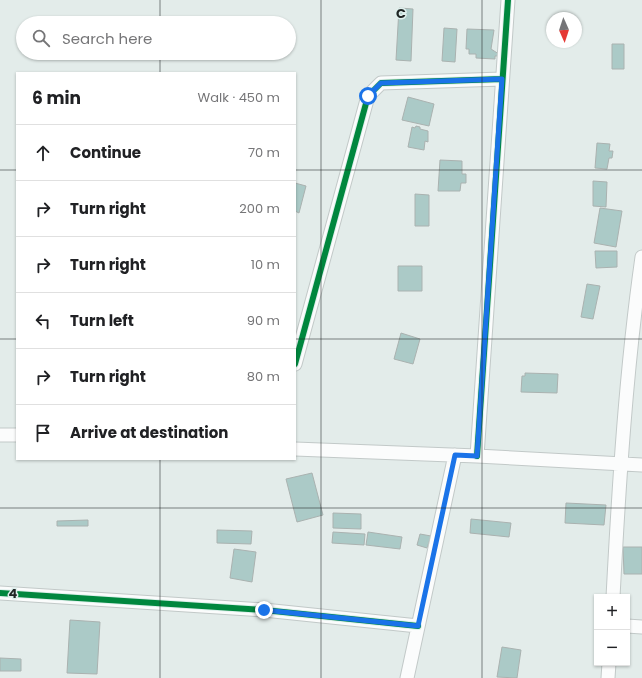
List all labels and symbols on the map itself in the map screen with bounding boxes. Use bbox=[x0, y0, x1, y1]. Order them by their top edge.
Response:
text: C bbox=[396, 4, 406, 23]
north arrow bbox=[546, 12, 582, 48]
route start bbox=[359, 87, 377, 105]
text: 4 bbox=[9, 584, 18, 603]
route end bbox=[255, 601, 273, 619]

